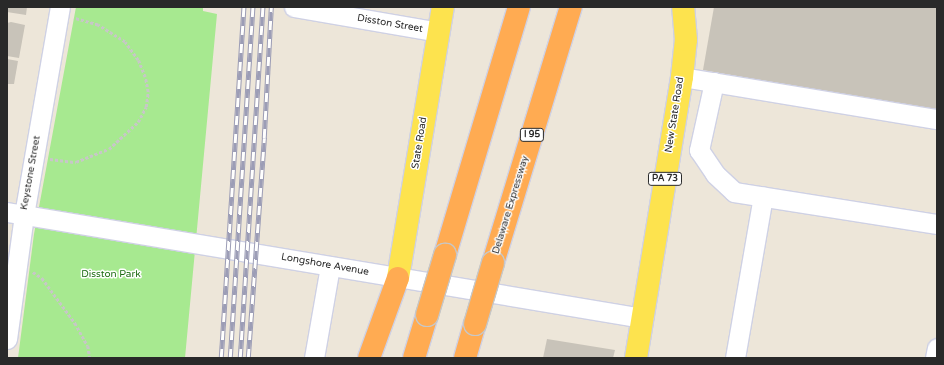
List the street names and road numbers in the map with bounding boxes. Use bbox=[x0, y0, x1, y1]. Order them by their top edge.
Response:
street label: Disston Street bbox=[356, 12, 424, 36]
street label: New State Road bbox=[663, 76, 687, 154]
street label: State Road bbox=[410, 116, 430, 170]
road number: I 95 bbox=[519, 128, 545, 142]
street label: Keystone Street bbox=[19, 135, 43, 211]
street label: Delaware Expressway bbox=[490, 154, 532, 256]
road number: PA 73 bbox=[647, 172, 683, 186]
street label: Longshore Avenue bbox=[280, 251, 370, 279]

